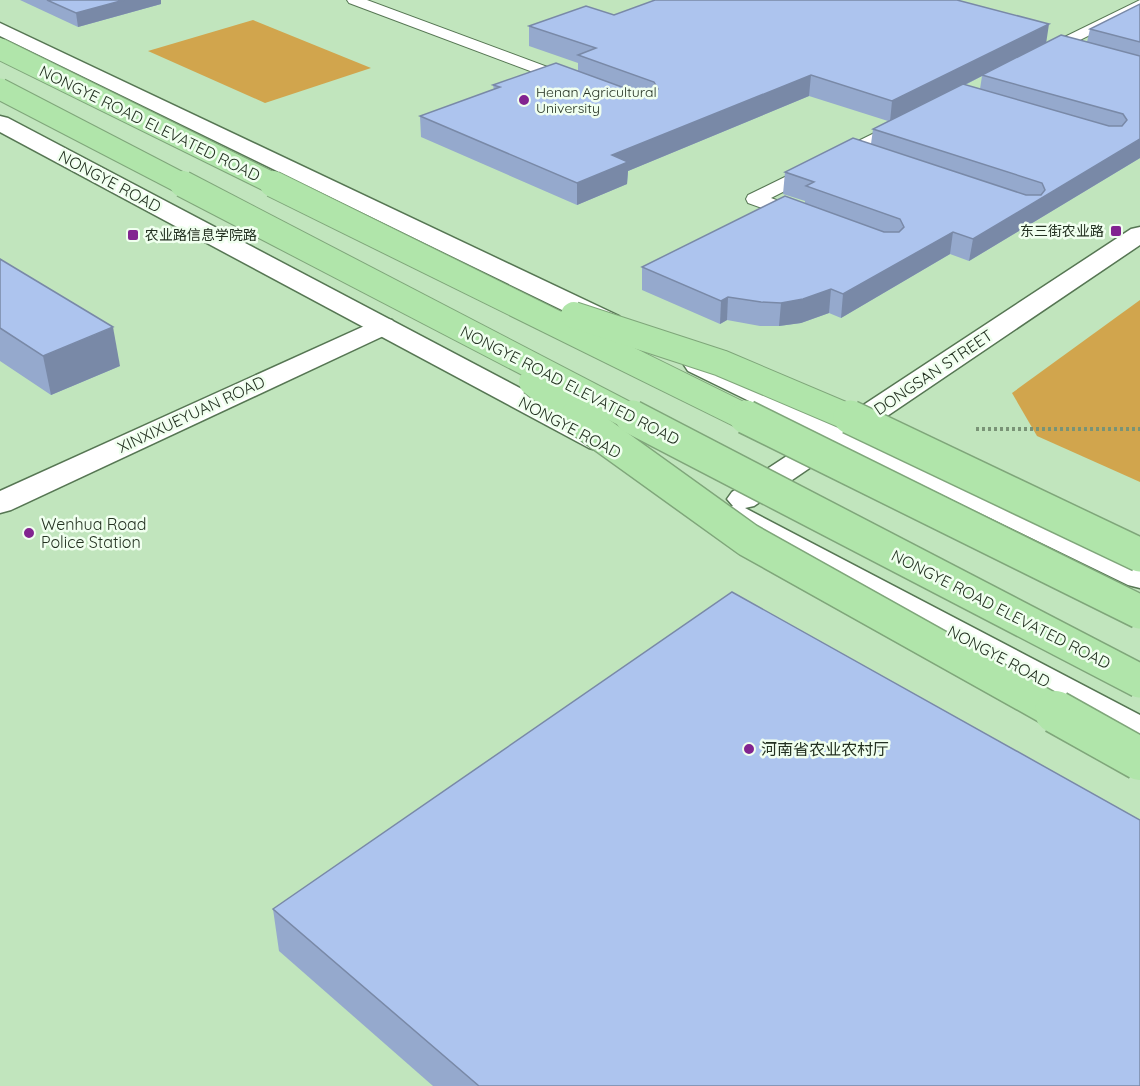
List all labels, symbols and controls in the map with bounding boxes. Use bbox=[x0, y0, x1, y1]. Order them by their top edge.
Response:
street label: NONGYE ROAD ELEVATED ROAD bbox=[36, 61, 264, 185]
place label: Henan Agricultural University bbox=[536, 83, 657, 117]
marker: Henan Agricultural University bbox=[517, 93, 531, 107]
street label: NONGYE ROAD bbox=[55, 146, 165, 216]
place label: 东三街农业路 bbox=[1020, 222, 1104, 240]
marker: 东三街农业路 bbox=[1109, 224, 1123, 238]
place label: 农业路信息学院路 bbox=[145, 226, 257, 244]
marker: 农业路信息学院路 bbox=[126, 228, 140, 242]
street label: NONGYE ROAD ELEVATED ROAD bbox=[457, 321, 683, 449]
street label: DONGSAN STREET bbox=[870, 325, 997, 419]
street label: XINXIXUEYUAN ROAD bbox=[114, 371, 268, 457]
street label: NONGYE ROAD bbox=[515, 392, 625, 462]
place label: Wenhua Road Police Station bbox=[41, 514, 146, 552]
marker: Wenhua Road Police Station bbox=[22, 526, 36, 540]
street label: NONGYE ROAD ELEVATED ROAD bbox=[888, 545, 1114, 673]
street label: NONGYE ROAD bbox=[944, 621, 1054, 691]
place label: 河南省农业农村厅 bbox=[761, 739, 889, 759]
marker: 河南省农业农村厅 bbox=[742, 742, 756, 756]

